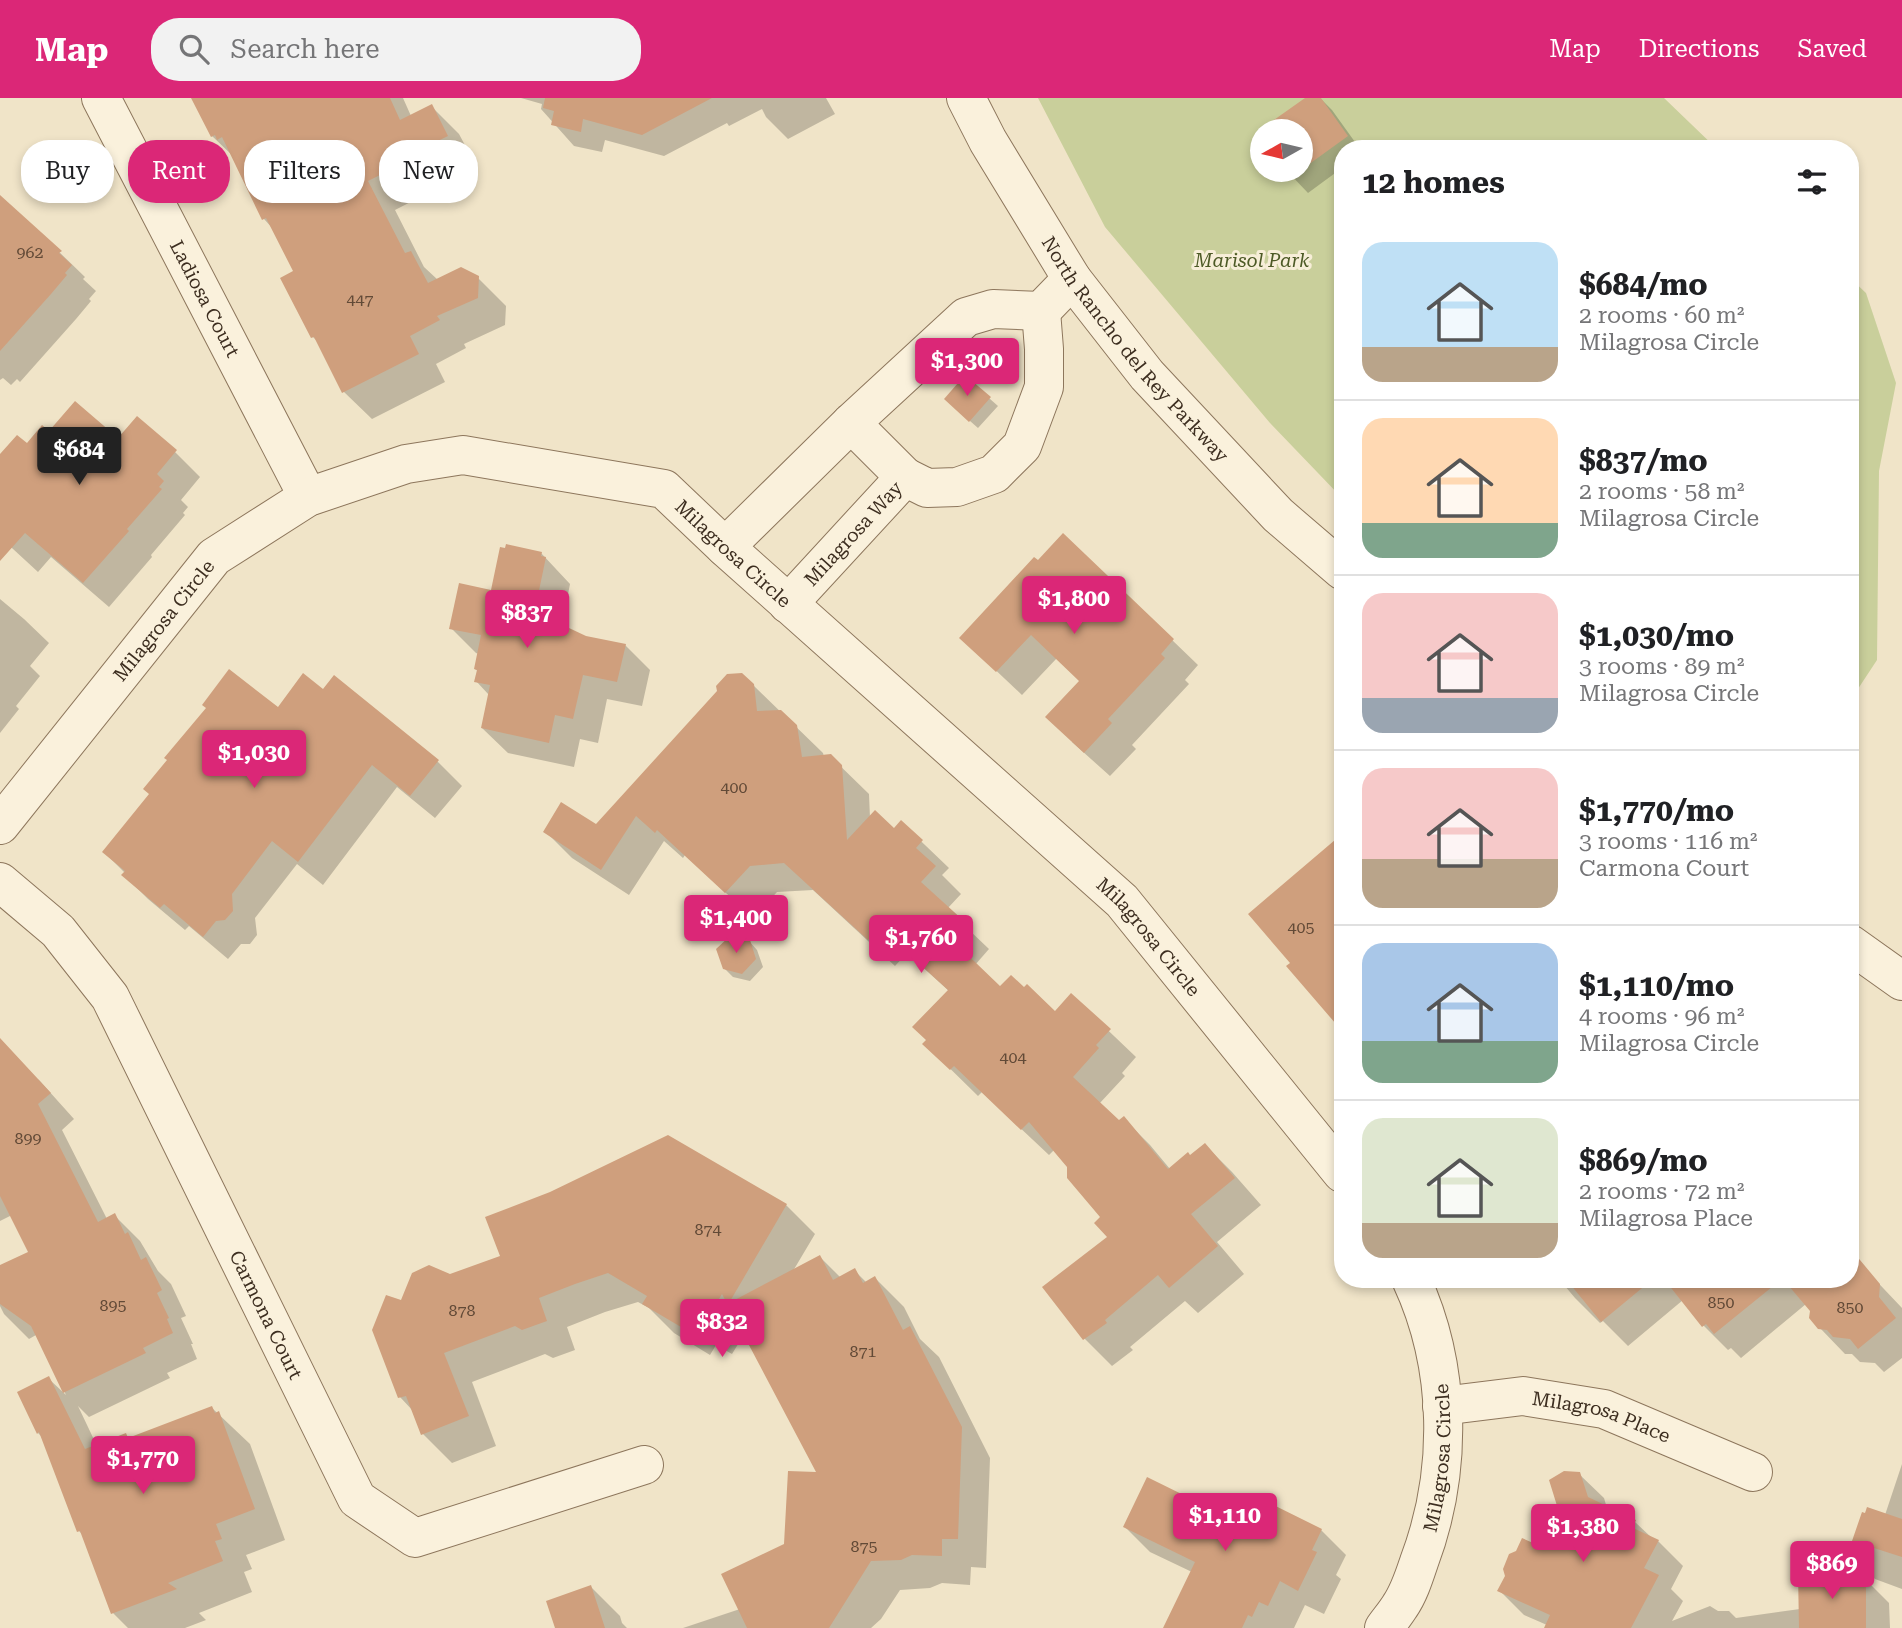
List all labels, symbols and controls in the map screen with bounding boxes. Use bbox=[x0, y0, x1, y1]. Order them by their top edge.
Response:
search box bbox=[151, 18, 641, 81]
text: Map bbox=[35, 30, 109, 69]
icon: search bbox=[175, 30, 213, 68]
text: Search here bbox=[231, 34, 380, 64]
text: Map bbox=[1549, 35, 1601, 63]
text: Directions bbox=[1639, 35, 1759, 63]
text: Saved bbox=[1797, 35, 1867, 63]
north arrow bbox=[1250, 119, 1312, 182]
map controls bbox=[1250, 119, 1313, 182]
chip: Buy bbox=[21, 140, 114, 203]
chip: Rent bbox=[128, 140, 230, 203]
chip: Filters bbox=[244, 140, 365, 203]
chip: New bbox=[379, 140, 478, 203]
icon: filters bbox=[1793, 163, 1831, 201]
text: 12 homes bbox=[1362, 165, 1505, 200]
street label: North Rancho del Rey Parkway bbox=[1037, 232, 1234, 467]
street label: Ladiosa Court bbox=[165, 236, 245, 361]
house number: 962 bbox=[17, 243, 43, 262]
park label: Marisol Park bbox=[1194, 249, 1310, 272]
text: $684/mo bbox=[1579, 267, 1708, 302]
icon: home bbox=[1418, 270, 1502, 354]
house number: 447 bbox=[347, 290, 373, 309]
text: 2 rooms · 60 m² bbox=[1579, 302, 1745, 329]
text: Milagrosa Circle bbox=[1579, 329, 1759, 356]
pin: $1,300 bbox=[910, 338, 1024, 398]
text: $1,300 bbox=[931, 347, 1003, 374]
pin: $684 bbox=[38, 428, 120, 487]
text: $684 bbox=[53, 436, 105, 463]
text: $837/mo bbox=[1579, 443, 1708, 478]
icon: home bbox=[1418, 446, 1502, 530]
street label: Milagrosa Way bbox=[799, 476, 907, 590]
text: 2 rooms · 58 m² bbox=[1579, 478, 1745, 505]
street label: Milagrosa Circle bbox=[671, 494, 796, 612]
text: Milagrosa Circle bbox=[1579, 505, 1759, 532]
street label: Milagrosa Circle bbox=[108, 555, 219, 686]
pin: $1,800 bbox=[1017, 576, 1131, 636]
text: $1,800 bbox=[1038, 585, 1110, 612]
pin: $837 bbox=[486, 590, 568, 650]
text: $837 bbox=[501, 599, 553, 626]
text: $1,030/mo bbox=[1579, 618, 1734, 653]
icon: home bbox=[1418, 621, 1502, 705]
text: 3 rooms · 89 m² bbox=[1579, 653, 1745, 680]
text: Milagrosa Circle bbox=[1579, 680, 1759, 707]
pin: $1,030 bbox=[197, 730, 311, 790]
text: $1,030 bbox=[218, 739, 290, 766]
house number: 400 bbox=[721, 778, 747, 797]
text: $1,770/mo bbox=[1579, 793, 1734, 828]
icon: home bbox=[1418, 796, 1502, 880]
text: 3 rooms · 116 m² bbox=[1579, 828, 1757, 855]
text: Carmona Court bbox=[1579, 855, 1749, 882]
street label: Milagrosa Circle bbox=[1092, 872, 1206, 1001]
pin: $1,400 bbox=[679, 896, 793, 955]
text: $1,400 bbox=[700, 904, 772, 931]
pin: $1,760 bbox=[864, 916, 978, 975]
house number: 405 bbox=[1288, 918, 1314, 937]
text: $1,760 bbox=[885, 924, 957, 951]
text: $1,110/mo bbox=[1579, 968, 1734, 1003]
icon: home bbox=[1418, 971, 1502, 1055]
text: 4 rooms · 96 m² bbox=[1579, 1003, 1745, 1030]
text: Milagrosa Circle bbox=[1579, 1030, 1759, 1057]
house number: 404 bbox=[1000, 1048, 1026, 1067]
house number: 899 bbox=[15, 1129, 41, 1148]
text: $869/mo bbox=[1579, 1143, 1708, 1178]
icon: home bbox=[1418, 1146, 1502, 1230]
text: 2 rooms · 72 m² bbox=[1579, 1178, 1745, 1205]
text: Milagrosa Place bbox=[1579, 1205, 1753, 1232]
house number: 874 bbox=[695, 1220, 721, 1239]
street label: Carmona Court bbox=[225, 1247, 308, 1383]
house number: 850 bbox=[1708, 1293, 1734, 1312]
house number: 895 bbox=[100, 1296, 126, 1315]
house number: 850 bbox=[1837, 1298, 1863, 1317]
pin: $832 bbox=[681, 1300, 763, 1359]
house number: 878 bbox=[449, 1301, 475, 1320]
text: $832 bbox=[696, 1308, 748, 1335]
house number: 871 bbox=[850, 1342, 876, 1361]
street label: Milagrosa Circle bbox=[1418, 1383, 1455, 1534]
street label: Milagrosa Place bbox=[1531, 1386, 1674, 1447]
pin: $1,770 bbox=[86, 1436, 200, 1496]
text: $1,770 bbox=[107, 1445, 179, 1472]
pin: $1,110 bbox=[1168, 1494, 1282, 1553]
text: $1,110 bbox=[1189, 1502, 1261, 1529]
pin: $1,380 bbox=[1526, 1504, 1640, 1564]
text: $1,380 bbox=[1547, 1513, 1619, 1540]
house number: 875 bbox=[851, 1537, 877, 1556]
pin: $869 bbox=[1791, 1542, 1873, 1601]
text: $869 bbox=[1806, 1550, 1858, 1577]

